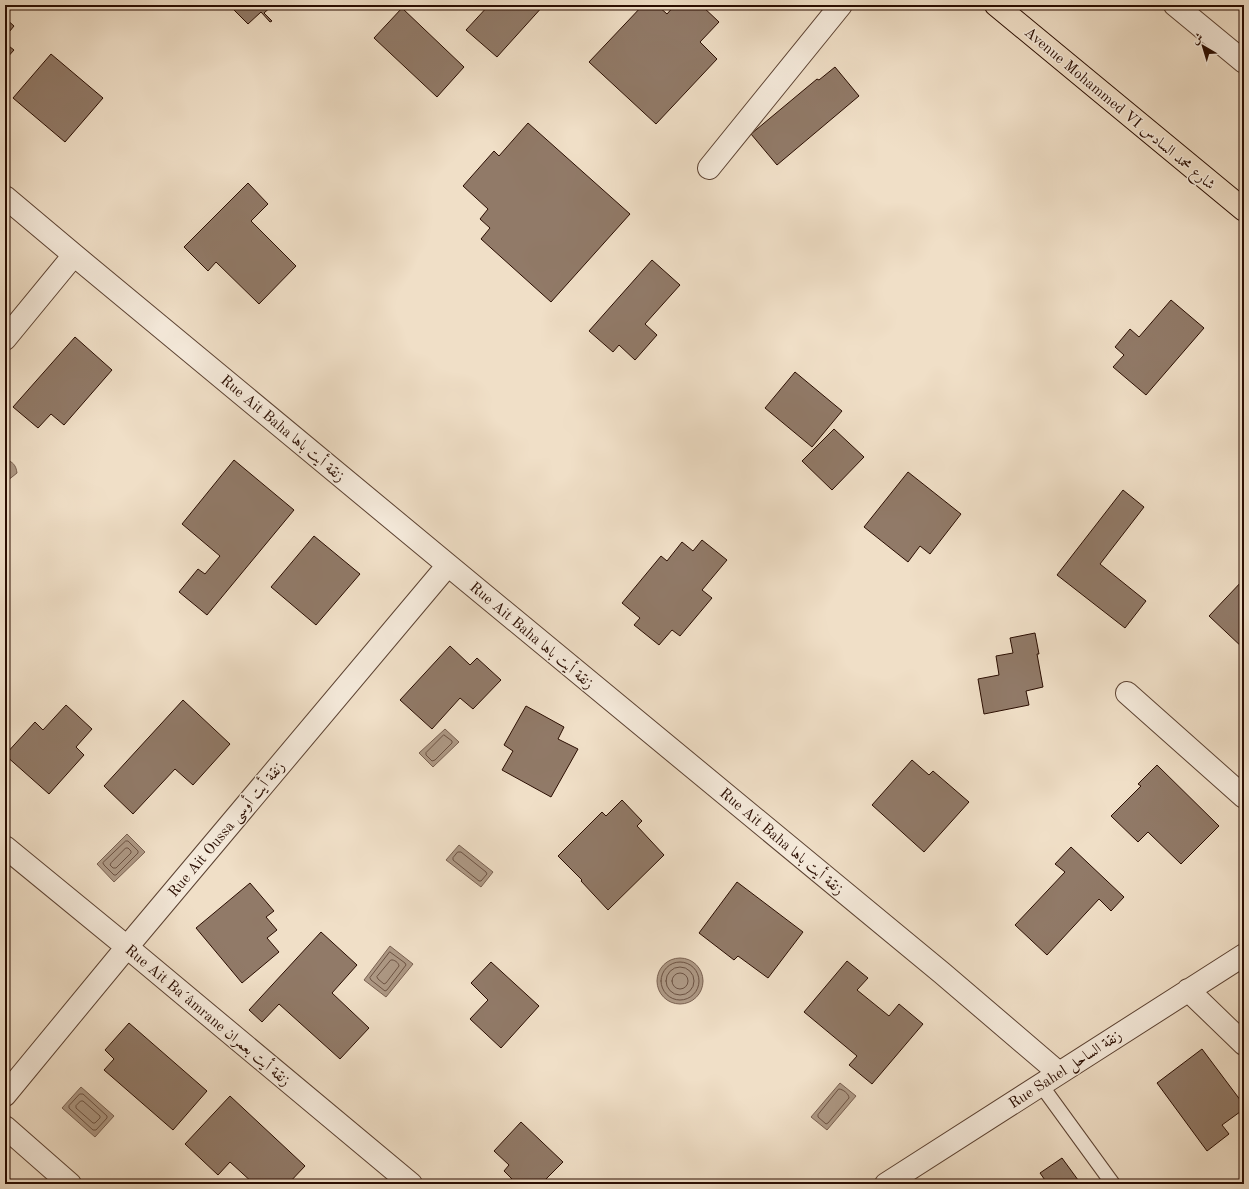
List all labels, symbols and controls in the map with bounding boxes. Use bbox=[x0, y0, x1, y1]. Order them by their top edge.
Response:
street label: Avenue Mohammed VI شارع محمد السادس bbox=[1021, 23, 1219, 193]
north arrow bbox=[1183, 26, 1223, 66]
street label: Rue Ait Baha زنقة أيت باها bbox=[216, 369, 350, 486]
street label: Rue Ait Baha زنقة أيت باها bbox=[465, 576, 599, 693]
street label: Rue Ait Oussa زنقة أيت أوسى bbox=[162, 756, 290, 902]
street label: Rue Ait Baha زنقة أيت باها bbox=[715, 782, 849, 899]
street label: Rue Ait Ba´âmrane زنقة أيت بعمران bbox=[121, 939, 296, 1090]
street label: Rue Sahel زنقة الساحل bbox=[1007, 1028, 1126, 1114]

